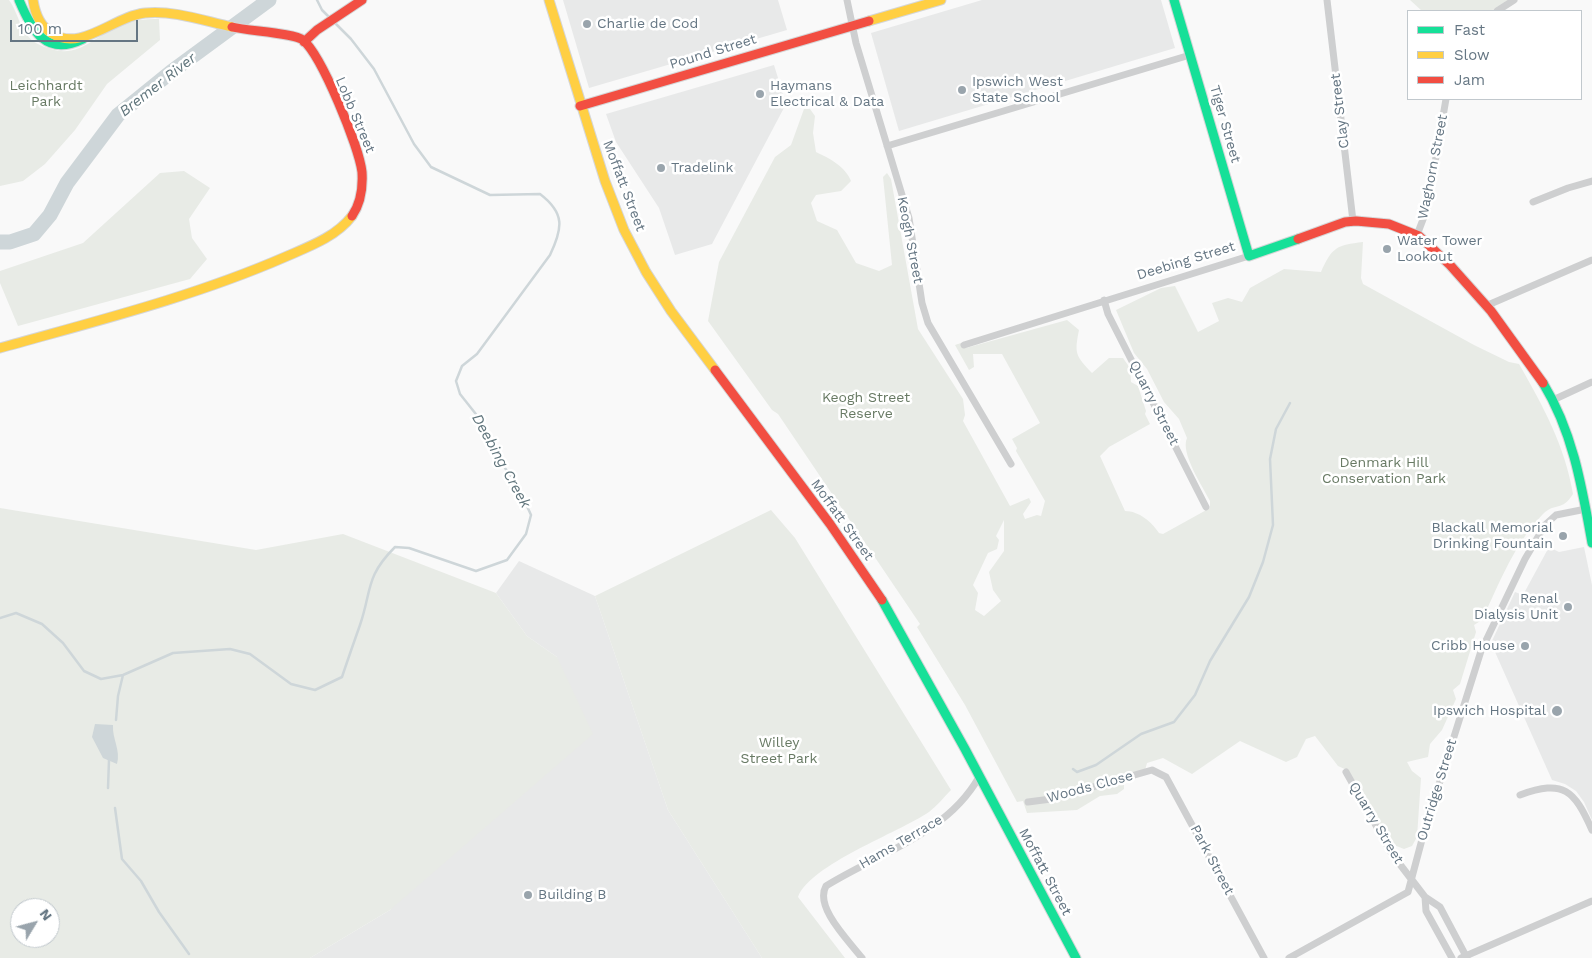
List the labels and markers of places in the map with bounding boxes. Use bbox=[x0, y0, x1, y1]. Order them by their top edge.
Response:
place label: Charlie de Cod bbox=[597, 16, 698, 32]
marker: Charlie de Cod bbox=[581, 18, 593, 30]
place label: Ipswich West State School bbox=[972, 74, 1063, 106]
place label: Haymans Electrical & Data bbox=[770, 78, 884, 110]
marker: Ipswich West State School bbox=[956, 84, 968, 96]
marker: Haymans Electrical & Data bbox=[754, 88, 766, 100]
place label: Tradelink bbox=[671, 160, 733, 176]
marker: Tradelink bbox=[655, 162, 667, 174]
place label: Water Tower Lookout bbox=[1397, 233, 1482, 266]
marker: Water Tower Lookout bbox=[1381, 243, 1393, 255]
place label: Blackall Memorial Drinking Fountain bbox=[1431, 520, 1553, 552]
marker: Blackall Memorial Drinking Fountain bbox=[1557, 530, 1569, 542]
place label: Renal Dialysis Unit bbox=[1474, 591, 1558, 624]
marker: Renal Dialysis Unit bbox=[1562, 601, 1574, 613]
place label: Cribb House bbox=[1431, 638, 1515, 654]
marker: Cribb House bbox=[1519, 640, 1531, 652]
place label: Ipswich Hospital bbox=[1433, 703, 1546, 719]
marker: Ipswich Hospital bbox=[1550, 704, 1564, 718]
place label: Building B bbox=[538, 887, 606, 903]
marker: Building B bbox=[522, 889, 534, 901]

